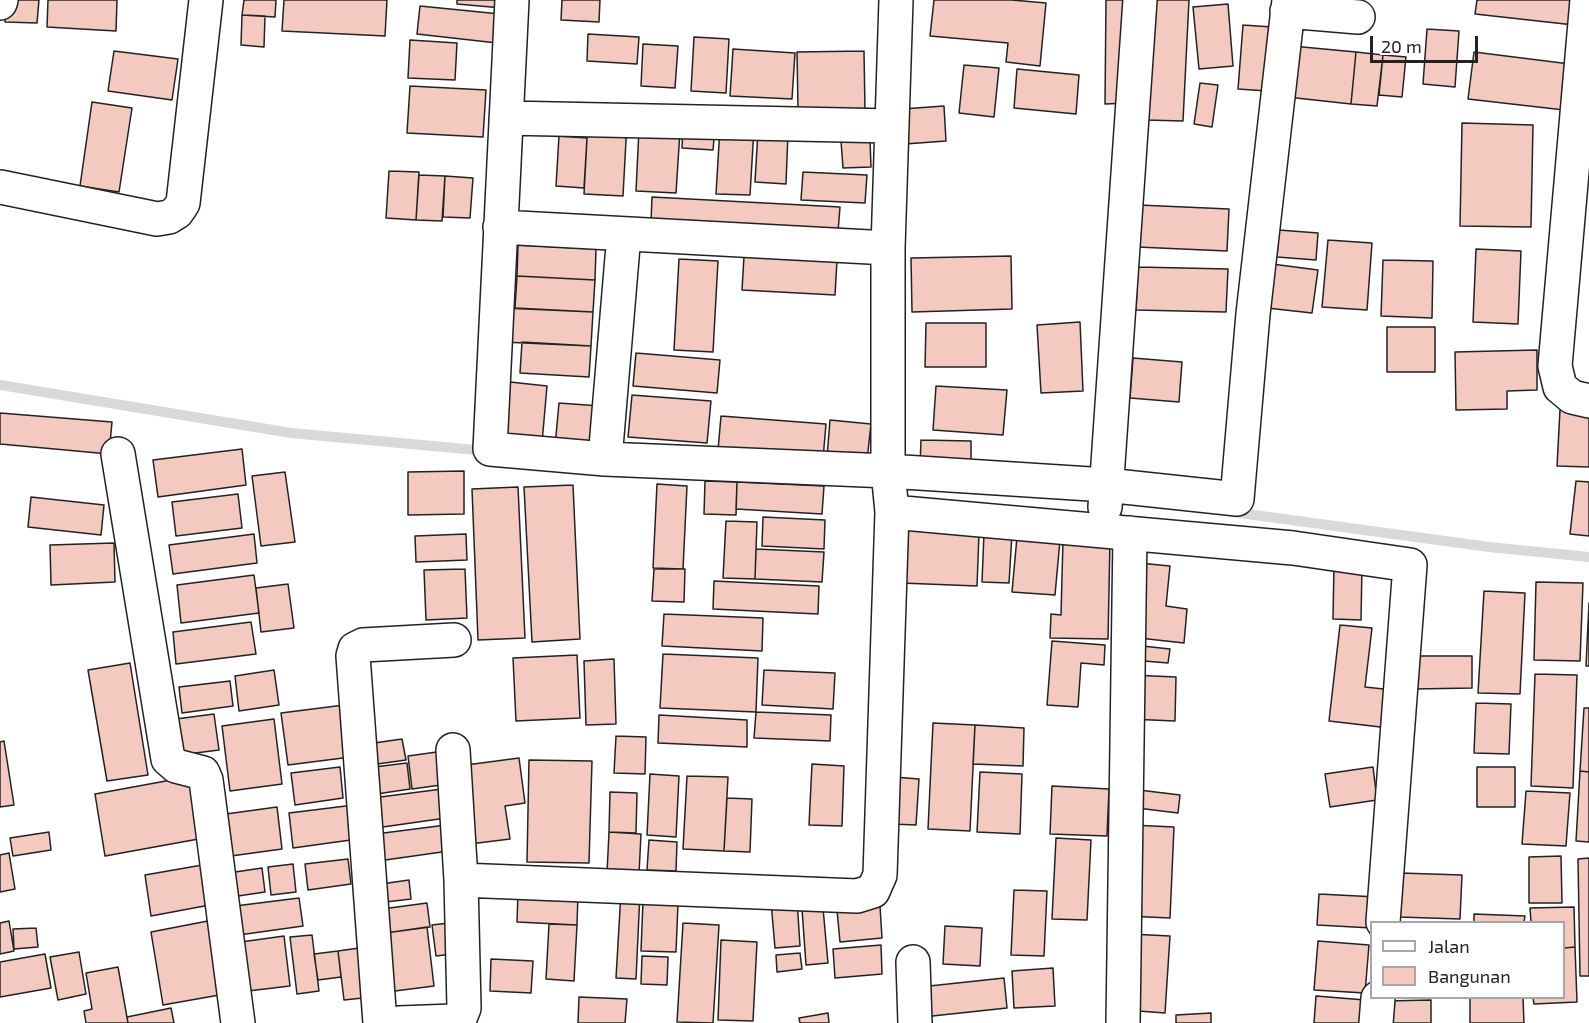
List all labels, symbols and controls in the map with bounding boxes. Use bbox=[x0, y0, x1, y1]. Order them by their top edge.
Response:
scale bar bbox=[1373, 24, 1481, 62]
text: 20 m bbox=[1381, 35, 1422, 57]
legend bbox=[1370, 921, 1565, 999]
text: Jalan bbox=[1428, 935, 1470, 957]
text: Bangunan bbox=[1428, 965, 1511, 987]

